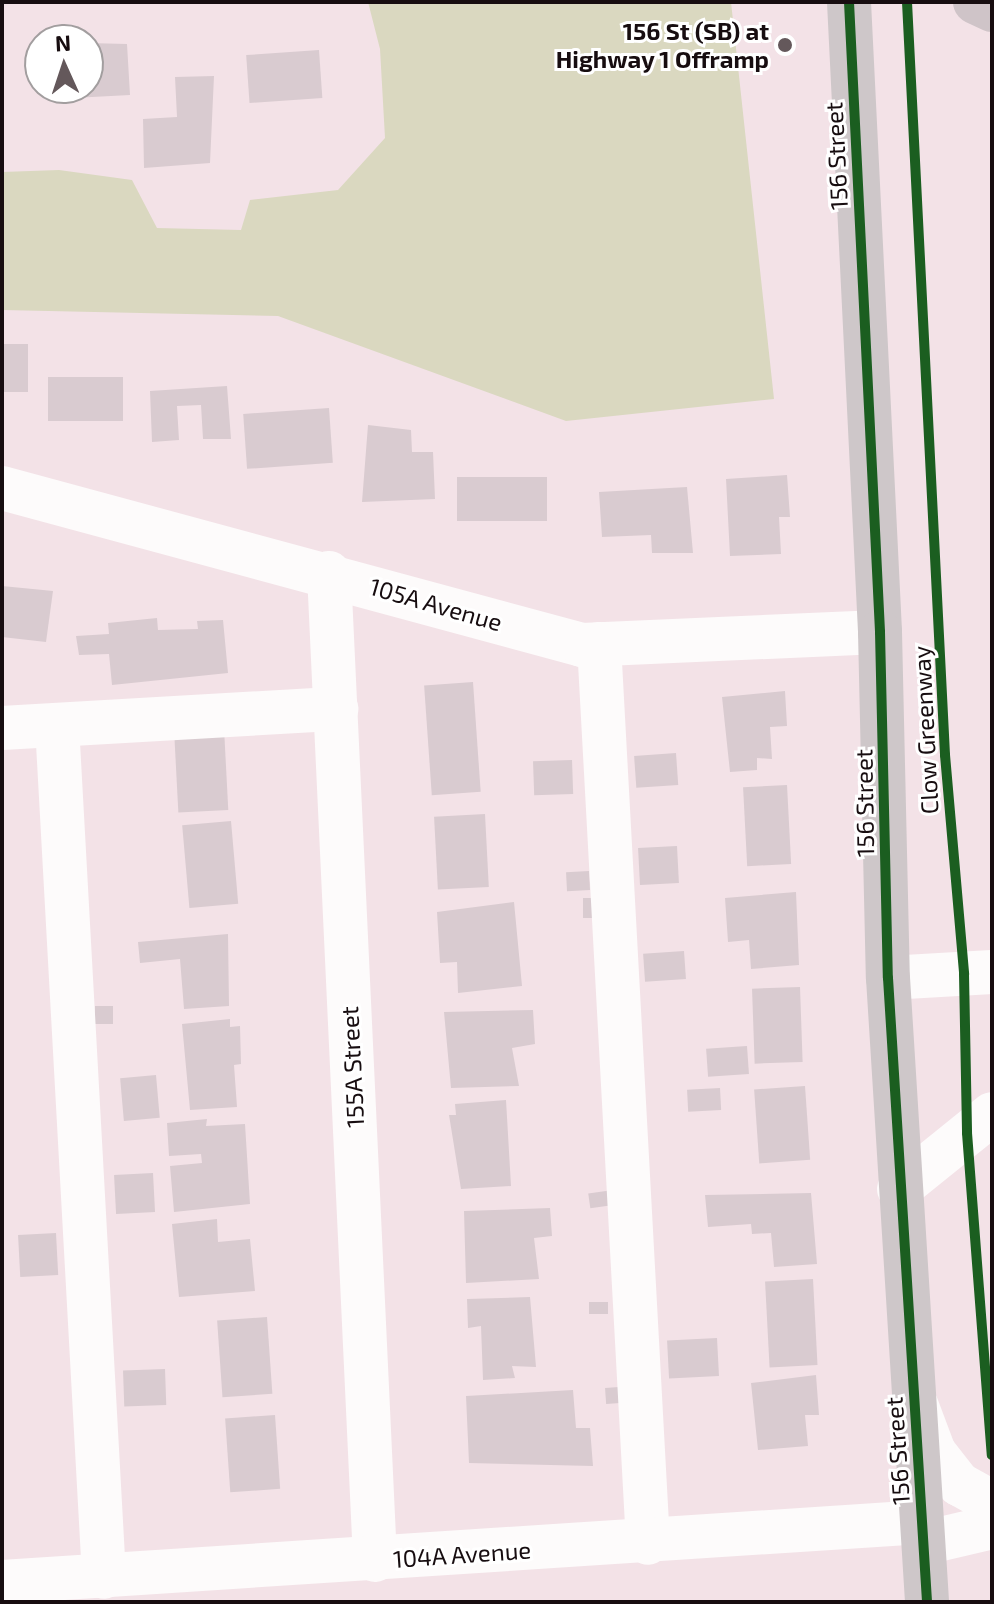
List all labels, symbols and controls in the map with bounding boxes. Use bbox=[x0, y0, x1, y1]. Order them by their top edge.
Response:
place label: 156 St (SB) at Highway 1 Offramp bbox=[555, 17, 769, 73]
north arrow bbox=[24, 24, 104, 104]
text: N bbox=[54, 29, 71, 55]
marker: 156 St (SB) at Highway 1 Offramp bbox=[776, 36, 794, 54]
street label: 156 Street bbox=[819, 101, 853, 211]
street label: 105A Avenue bbox=[366, 571, 506, 637]
street label: Clow Greenway bbox=[906, 645, 944, 815]
street label: 156 Street bbox=[849, 749, 879, 857]
street label: 155A Street bbox=[334, 1005, 370, 1129]
street label: 156 Street bbox=[879, 1396, 915, 1506]
street label: 104A Avenue bbox=[391, 1535, 533, 1573]

